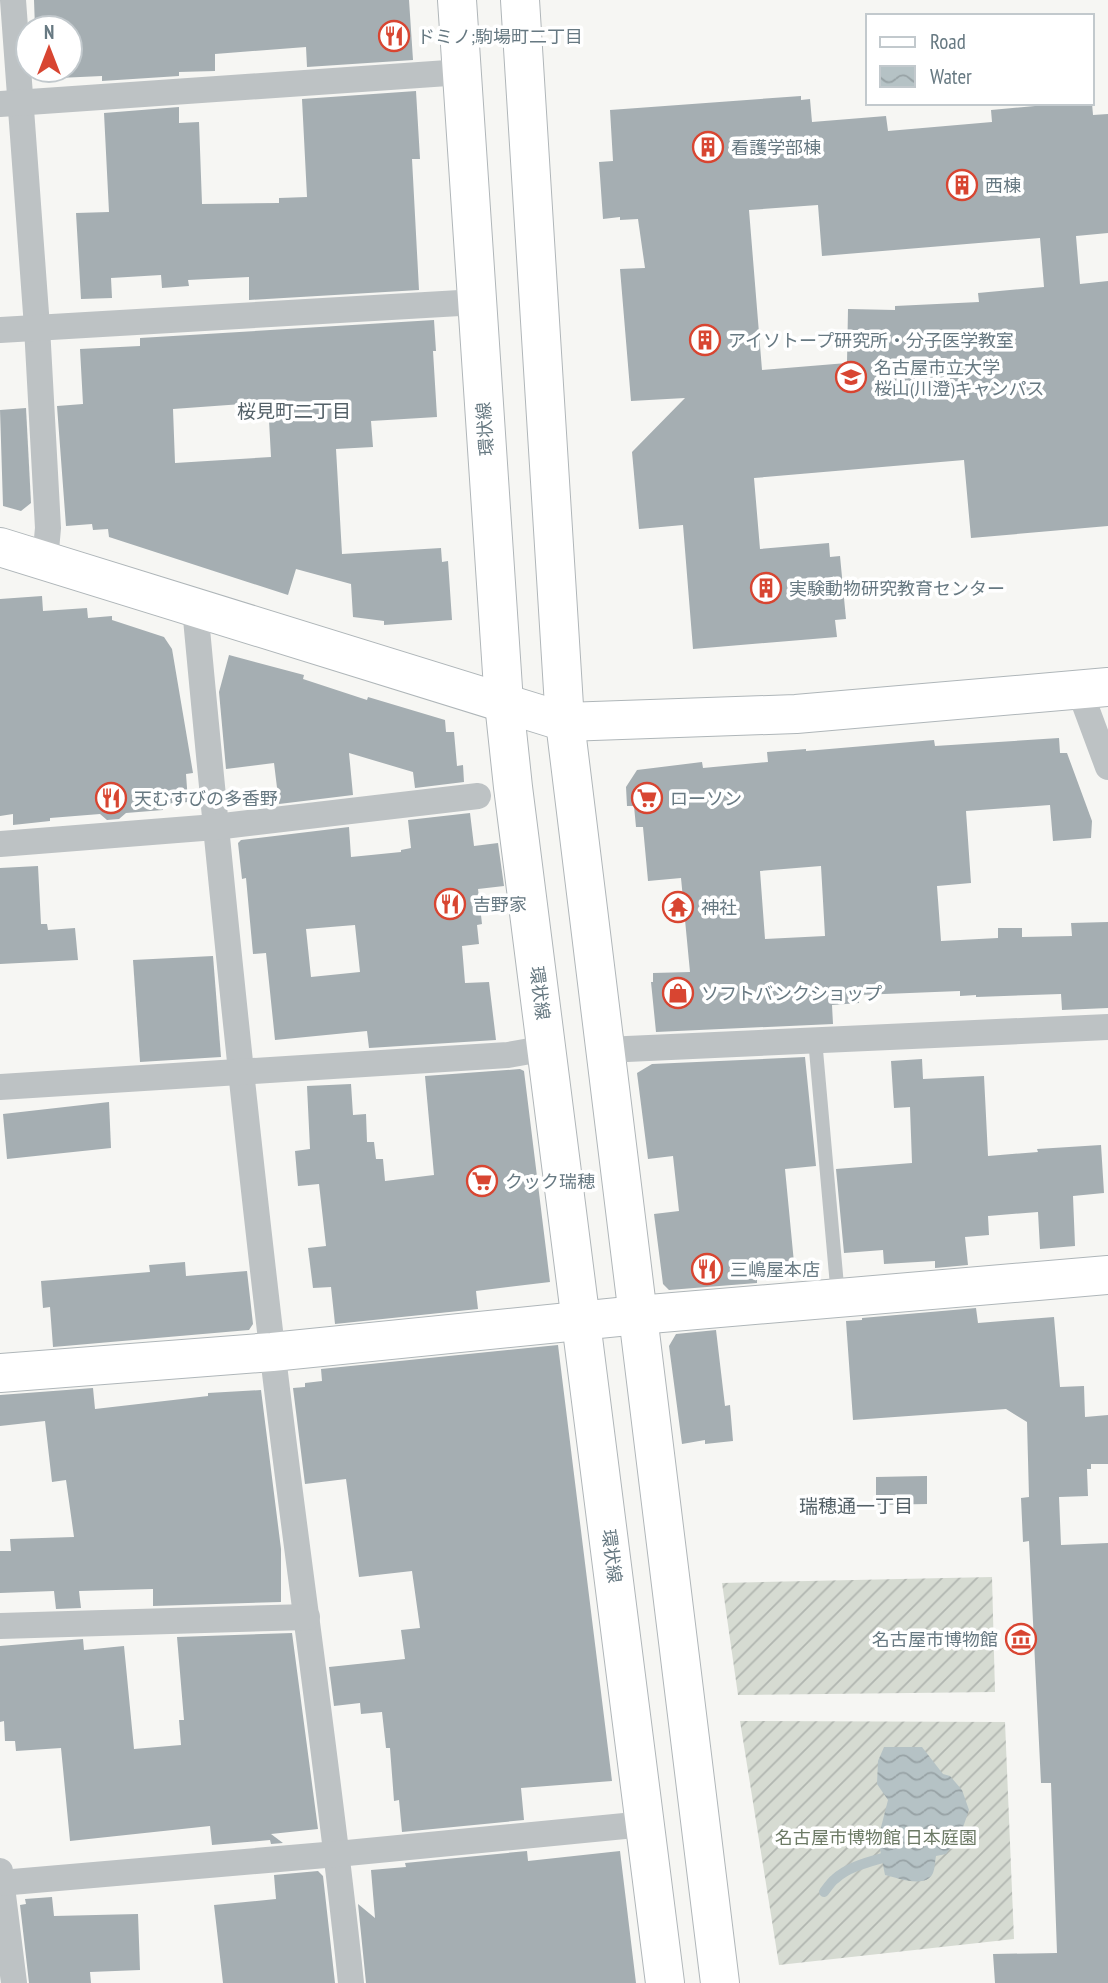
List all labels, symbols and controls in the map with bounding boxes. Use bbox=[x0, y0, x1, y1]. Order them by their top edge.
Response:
north arrow bbox=[14, 14, 84, 84]
legend bbox=[866, 14, 1094, 105]
restaurant icon: ドミノ;駒場町二丁目 bbox=[377, 19, 411, 53]
text: N bbox=[44, 20, 54, 44]
place label: ドミノ;駒場町二丁目 bbox=[417, 25, 583, 48]
text: Road bbox=[930, 28, 966, 55]
text: Water bbox=[930, 63, 972, 90]
building icon: 看護学部棟 bbox=[691, 130, 725, 164]
place label: 看護学部棟 bbox=[731, 136, 821, 159]
building icon: 西棟 bbox=[945, 168, 979, 202]
place label: 西棟 bbox=[985, 174, 1021, 197]
building icon: アイソトープ研究所・分子医学教室 bbox=[688, 323, 722, 357]
place label: アイソトープ研究所・分子医学教室 bbox=[728, 329, 1014, 352]
place label: 名古屋市立大学 桜山(川澄)キャンパス bbox=[874, 356, 1044, 400]
school or university icon: 名古屋市立大学 桜山(川澄)キャンパス bbox=[834, 360, 868, 394]
district label: 桜見町二丁目 bbox=[237, 399, 351, 423]
street label: 環状線 bbox=[472, 401, 498, 457]
building icon: 実験動物研究教育センター bbox=[749, 571, 783, 605]
place label: 実験動物研究教育センター bbox=[789, 577, 1005, 600]
restaurant icon: 天むすびの多香野 bbox=[94, 781, 128, 815]
supermarket icon: ローソン bbox=[630, 781, 664, 815]
place label: 天むすびの多香野 bbox=[134, 787, 278, 810]
place label: ローソン bbox=[670, 787, 742, 810]
restaurant icon: 吉野家 bbox=[433, 887, 467, 921]
temple icon: 神社 bbox=[661, 890, 695, 924]
place label: 吉野家 bbox=[473, 893, 527, 916]
place label: 神社 bbox=[701, 896, 737, 919]
street label: 環状線 bbox=[525, 965, 555, 1021]
shop icon: ソフトバンクショップ bbox=[661, 976, 695, 1010]
place label: ソフトバンクショップ bbox=[701, 982, 882, 1005]
supermarket icon: クック瑞穂 bbox=[465, 1164, 499, 1198]
place label: クック瑞穂 bbox=[505, 1170, 595, 1193]
restaurant icon: 三嶋屋本店 bbox=[690, 1252, 724, 1286]
place label: 三嶋屋本店 bbox=[730, 1258, 820, 1281]
district label: 瑞穂通一丁目 bbox=[799, 1494, 913, 1518]
street label: 環状線 bbox=[597, 1528, 627, 1584]
museum icon: 名古屋市博物館 bbox=[1004, 1622, 1038, 1656]
place label: 名古屋市博物館 bbox=[872, 1628, 998, 1651]
park label: 名古屋市博物館 日本庭園 bbox=[775, 1826, 977, 1849]

